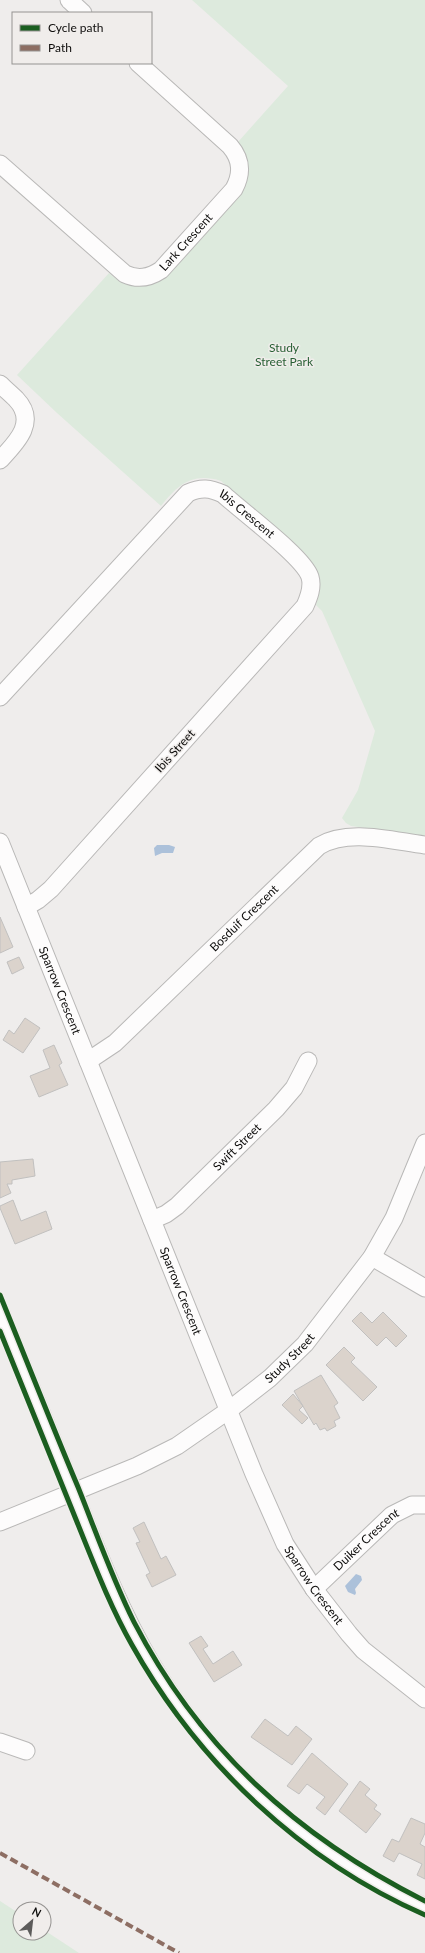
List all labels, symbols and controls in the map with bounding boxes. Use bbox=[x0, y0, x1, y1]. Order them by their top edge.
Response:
legend bbox=[12, 12, 152, 64]
text: Cycle path bbox=[48, 20, 103, 35]
text: Path bbox=[48, 40, 72, 55]
street label: Lark Crescent bbox=[156, 209, 216, 274]
park label: Study Street Park bbox=[255, 340, 314, 369]
street label: Ibis Crescent bbox=[218, 486, 279, 542]
street label: Ibis Street bbox=[151, 726, 198, 775]
street label: Bosduif Crescent bbox=[206, 881, 282, 954]
street label: Sparrow Crescent bbox=[36, 944, 85, 1037]
street label: Swift Street bbox=[210, 1119, 265, 1174]
street label: Sparrow Crescent bbox=[157, 1245, 206, 1338]
street label: Study Street bbox=[262, 1329, 318, 1386]
street label: Duiker Crescent bbox=[330, 1505, 402, 1574]
street label: Sparrow Crescent bbox=[281, 1543, 347, 1628]
north arrow bbox=[12, 1901, 52, 1941]
text: N bbox=[30, 1904, 44, 1919]

